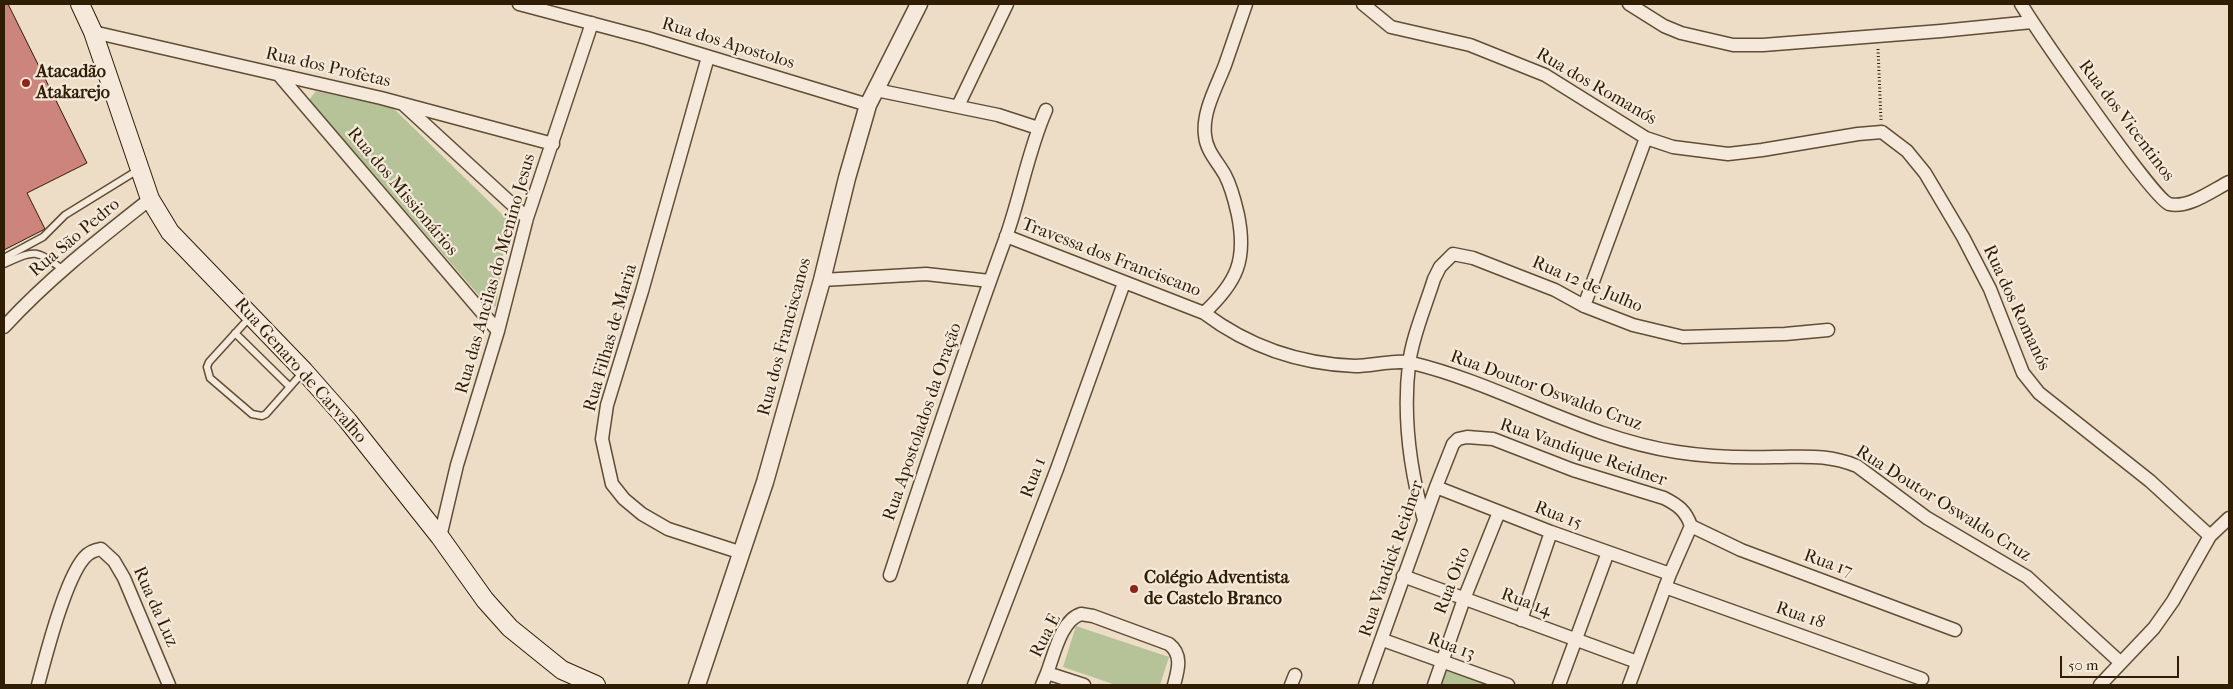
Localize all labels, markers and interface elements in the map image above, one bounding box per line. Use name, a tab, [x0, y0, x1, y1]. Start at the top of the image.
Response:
street label: Rua dos Apostolos	[659, 14, 797, 74]
street label: Rua dos Profetas	[263, 43, 393, 93]
street label: Rua dos Romanós	[1532, 44, 1660, 130]
street label: Rua dos Vicentinos	[2073, 56, 2179, 186]
place label: Atacadão Atakarejo	[36, 62, 110, 104]
marker: Atacadão Atakarejo	[20, 77, 32, 89]
street label: Rua dos Missionários	[342, 123, 462, 261]
street label: Rua das Ancilas do Menino Jesus	[451, 151, 541, 397]
street label: Rua São Pedro	[25, 194, 125, 282]
street label: Travessa dos Franciscano	[1018, 214, 1204, 302]
street label: Rua dos Romanós	[1978, 242, 2054, 374]
street label: Rua 12 de Julho	[1528, 252, 1646, 318]
street label: Rua dos Franciscanos	[753, 256, 817, 418]
street label: Rua Filhas de Maria	[580, 262, 642, 414]
street label: Rua Genaro de Carvalho	[229, 294, 371, 448]
street label: Rua Apostolados da Oração	[879, 320, 967, 524]
street label: Rua Doutor Oswaldo Cruz	[1447, 346, 1645, 436]
street label: Rua Vandique Reidner	[1497, 414, 1669, 492]
street label: Rua Doutor Oswaldo Cruz	[1851, 441, 2035, 567]
street label: Rua 1	[1016, 455, 1052, 501]
street label: Rua Vandick Reidner	[1355, 478, 1429, 640]
street label: Rua 15	[1531, 497, 1585, 535]
street label: Rua Oito	[1430, 544, 1476, 618]
street label: Rua 17	[1801, 545, 1855, 583]
street label: Rua da Luz	[128, 563, 182, 651]
place label: Colégio Adventista de Castelo Branco	[1144, 568, 1289, 610]
marker: Colégio Adventista de Castelo Branco	[1128, 583, 1140, 595]
street label: Rua 14	[1498, 584, 1554, 622]
street label: Rua 18	[1773, 598, 1827, 634]
street label: Rua E	[1026, 611, 1066, 661]
street label: Rua 13	[1424, 628, 1478, 666]
scale bar	[2063, 646, 2182, 678]
text: 50 m	[2068, 656, 2098, 674]

